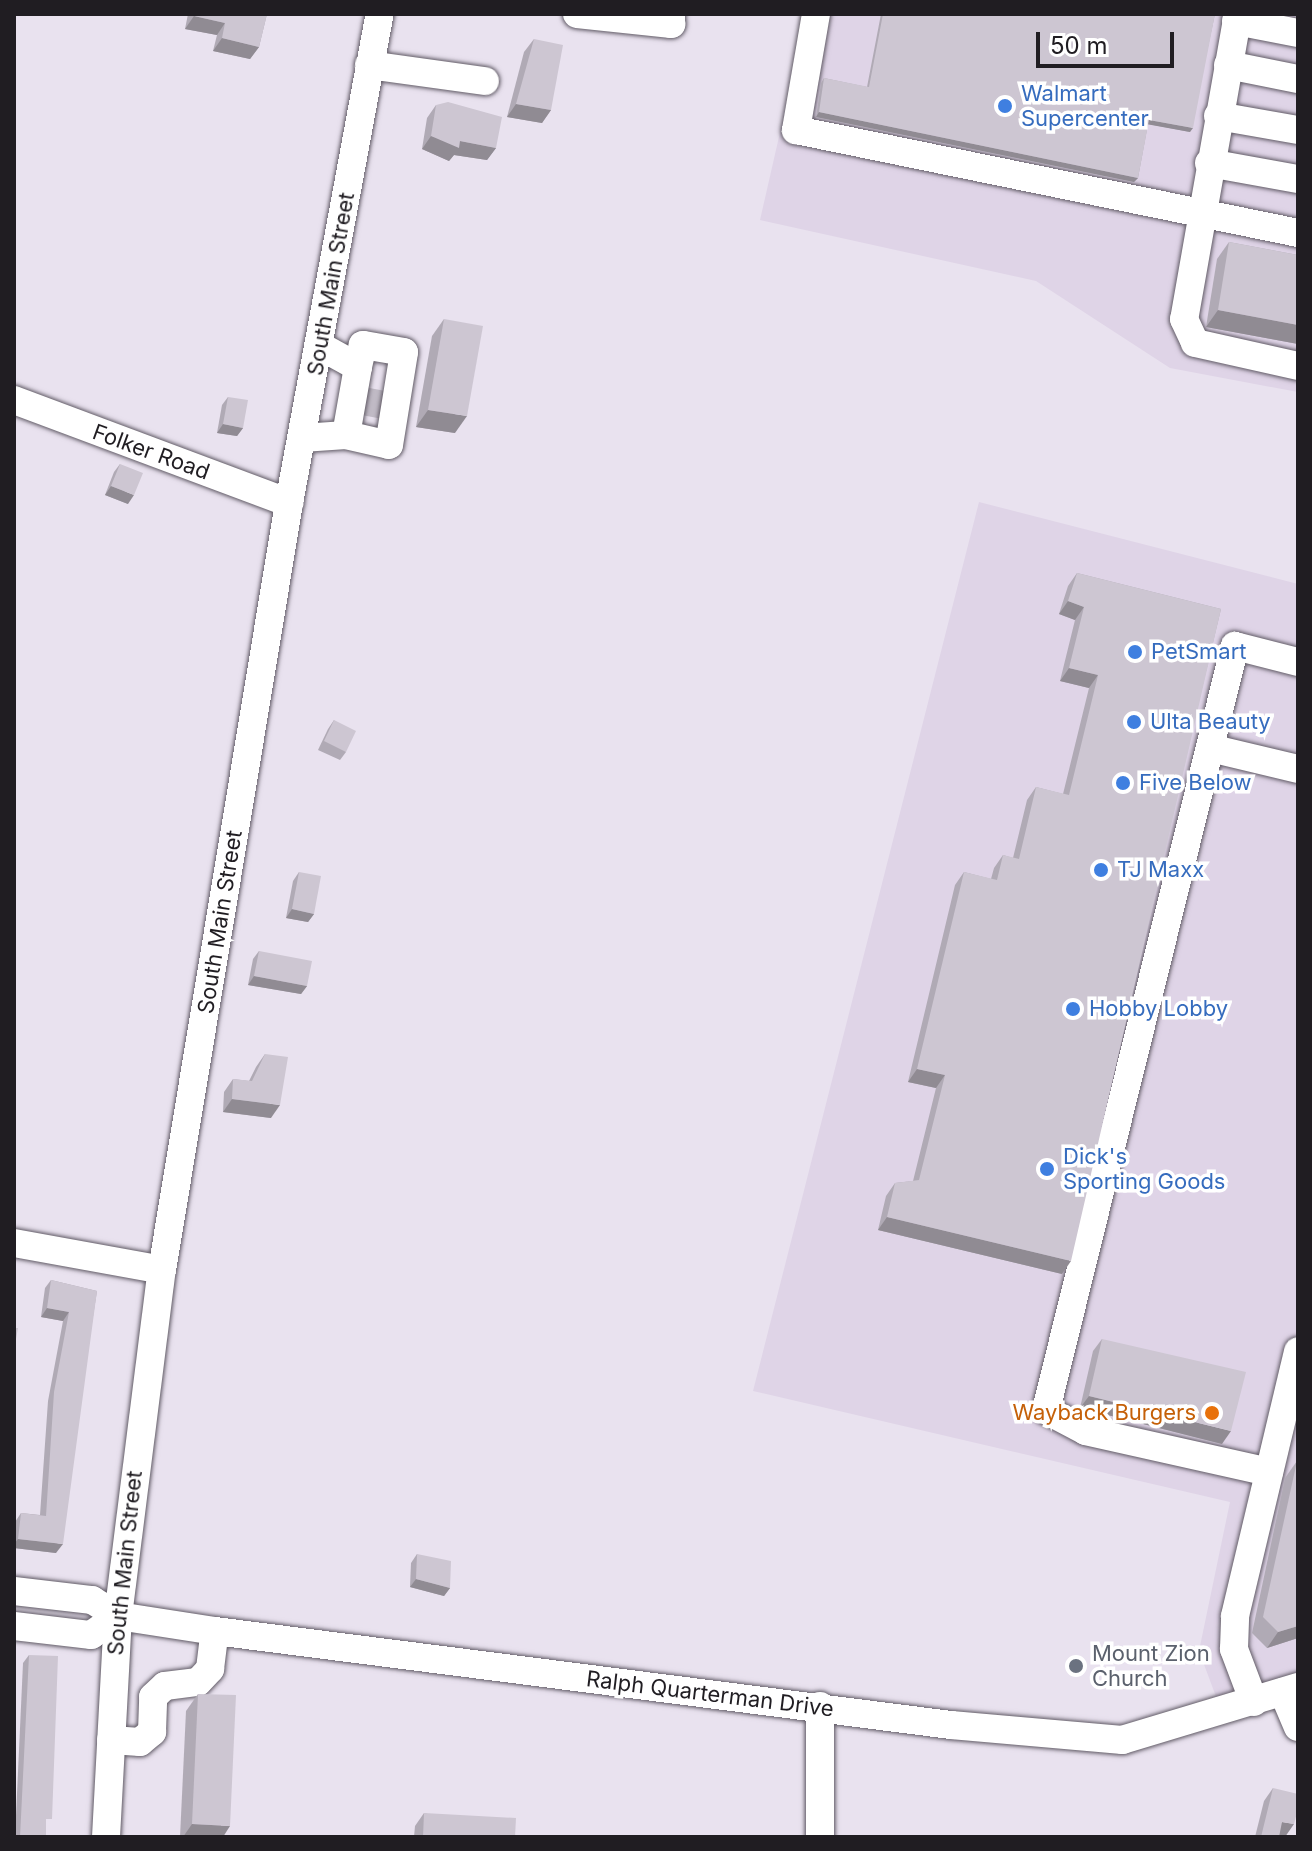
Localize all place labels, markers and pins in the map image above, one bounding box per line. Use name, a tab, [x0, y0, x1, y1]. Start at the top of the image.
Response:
place label: Walmart Supercenter	[1021, 80, 1149, 132]
marker: Walmart Supercenter	[996, 97, 1014, 115]
place label: PetSmart	[1151, 639, 1247, 665]
marker: PetSmart	[1126, 643, 1144, 661]
place label: Ulta Beauty	[1150, 709, 1271, 735]
marker: Ulta Beauty	[1125, 713, 1143, 731]
place label: Five Below	[1139, 770, 1252, 796]
marker: Five Below	[1114, 774, 1132, 792]
place label: TJ Maxx	[1117, 857, 1204, 883]
marker: TJ Maxx	[1092, 861, 1110, 879]
place label: Hobby Lobby	[1089, 996, 1228, 1022]
marker: Hobby Lobby	[1064, 1000, 1082, 1018]
place label: Dick's Sporting Goods	[1063, 1143, 1225, 1194]
marker: Dick's Sporting Goods	[1038, 1160, 1056, 1178]
place label: Wayback Burgers	[1013, 1400, 1196, 1426]
marker: Wayback Burgers	[1203, 1404, 1221, 1422]
place label: Mount Zion Church	[1092, 1640, 1210, 1692]
marker: Mount Zion Church	[1067, 1657, 1085, 1675]

